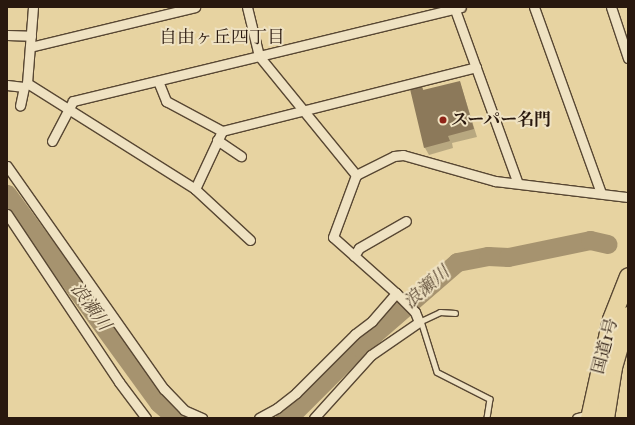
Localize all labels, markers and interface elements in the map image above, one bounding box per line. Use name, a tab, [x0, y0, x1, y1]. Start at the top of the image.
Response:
district label: 自由ヶ丘四丁目	[159, 27, 285, 49]
place label: スーパー名門	[451, 110, 552, 130]
marker: スーパー名門	[438, 115, 448, 125]
water label: 浪瀬川	[400, 262, 454, 314]
water label: 浪瀬川	[65, 279, 115, 335]
street label: 国道1号	[588, 316, 622, 376]

